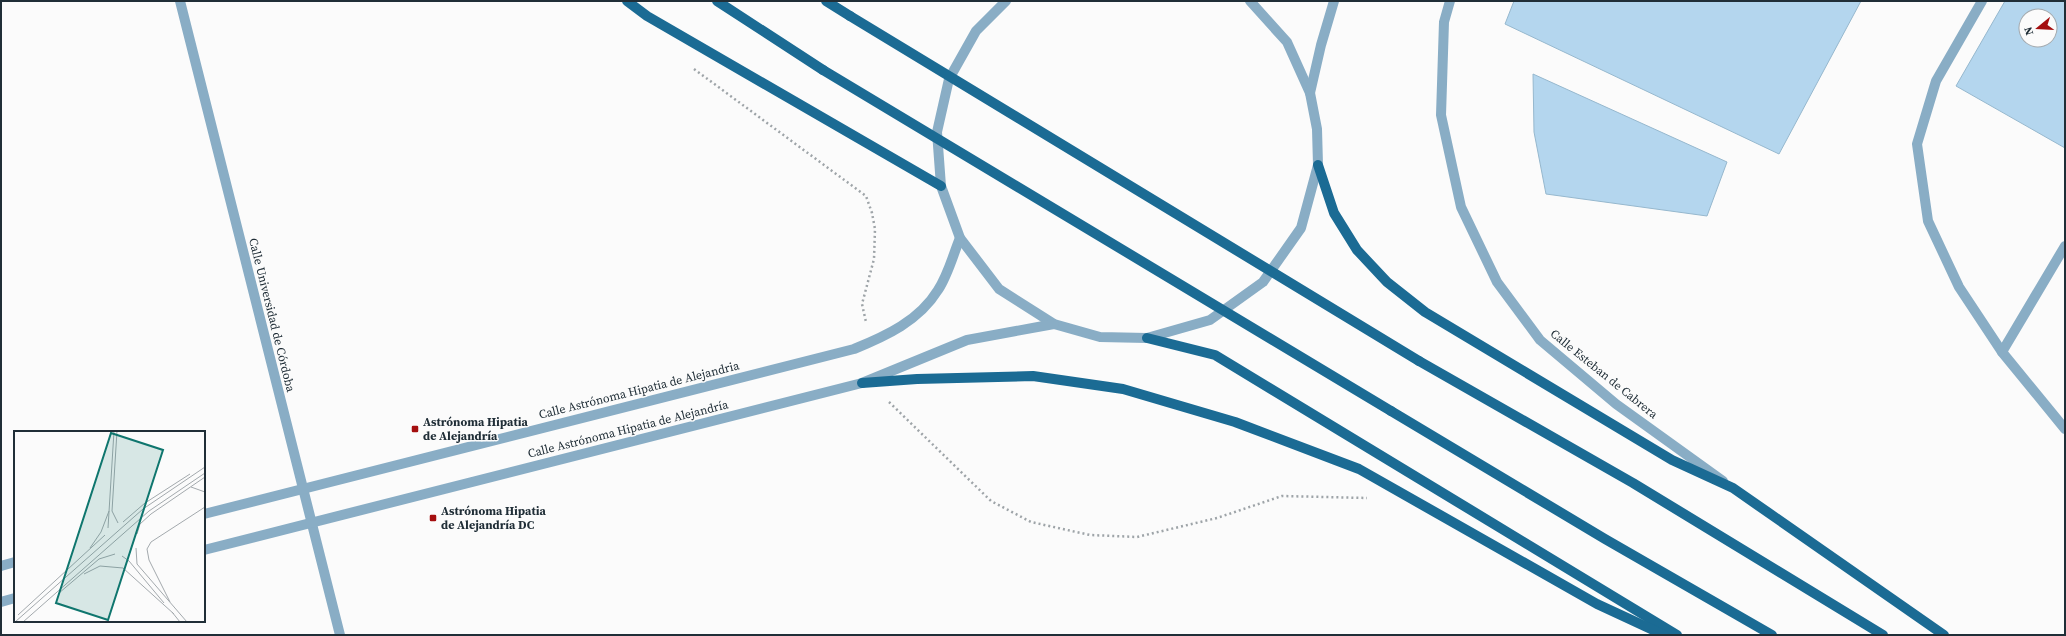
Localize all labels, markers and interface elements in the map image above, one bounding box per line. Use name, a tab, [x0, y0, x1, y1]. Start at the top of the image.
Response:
north arrow	[2018, 8, 2058, 48]
text: N	[2021, 25, 2037, 37]
street label: Calle Universidad de Córdoba	[245, 236, 299, 394]
street label: Calle Esteban de Cabrera	[1547, 326, 1662, 423]
street label: Calle Astrónoma Hipatia de Alejandria	[537, 357, 742, 423]
street label: Calle Astrónoma Hipatia de Alejandría	[526, 396, 731, 462]
place label: Astrónoma Hipatia de Alejandría	[423, 414, 529, 444]
marker: Astrónoma Hipatia de Alejandría	[410, 424, 420, 434]
inset map	[14, 431, 205, 622]
place label: Astrónoma Hipatia de Alejandría DC	[441, 503, 547, 533]
marker: Astrónoma Hipatia de Alejandría DC	[428, 513, 438, 523]

